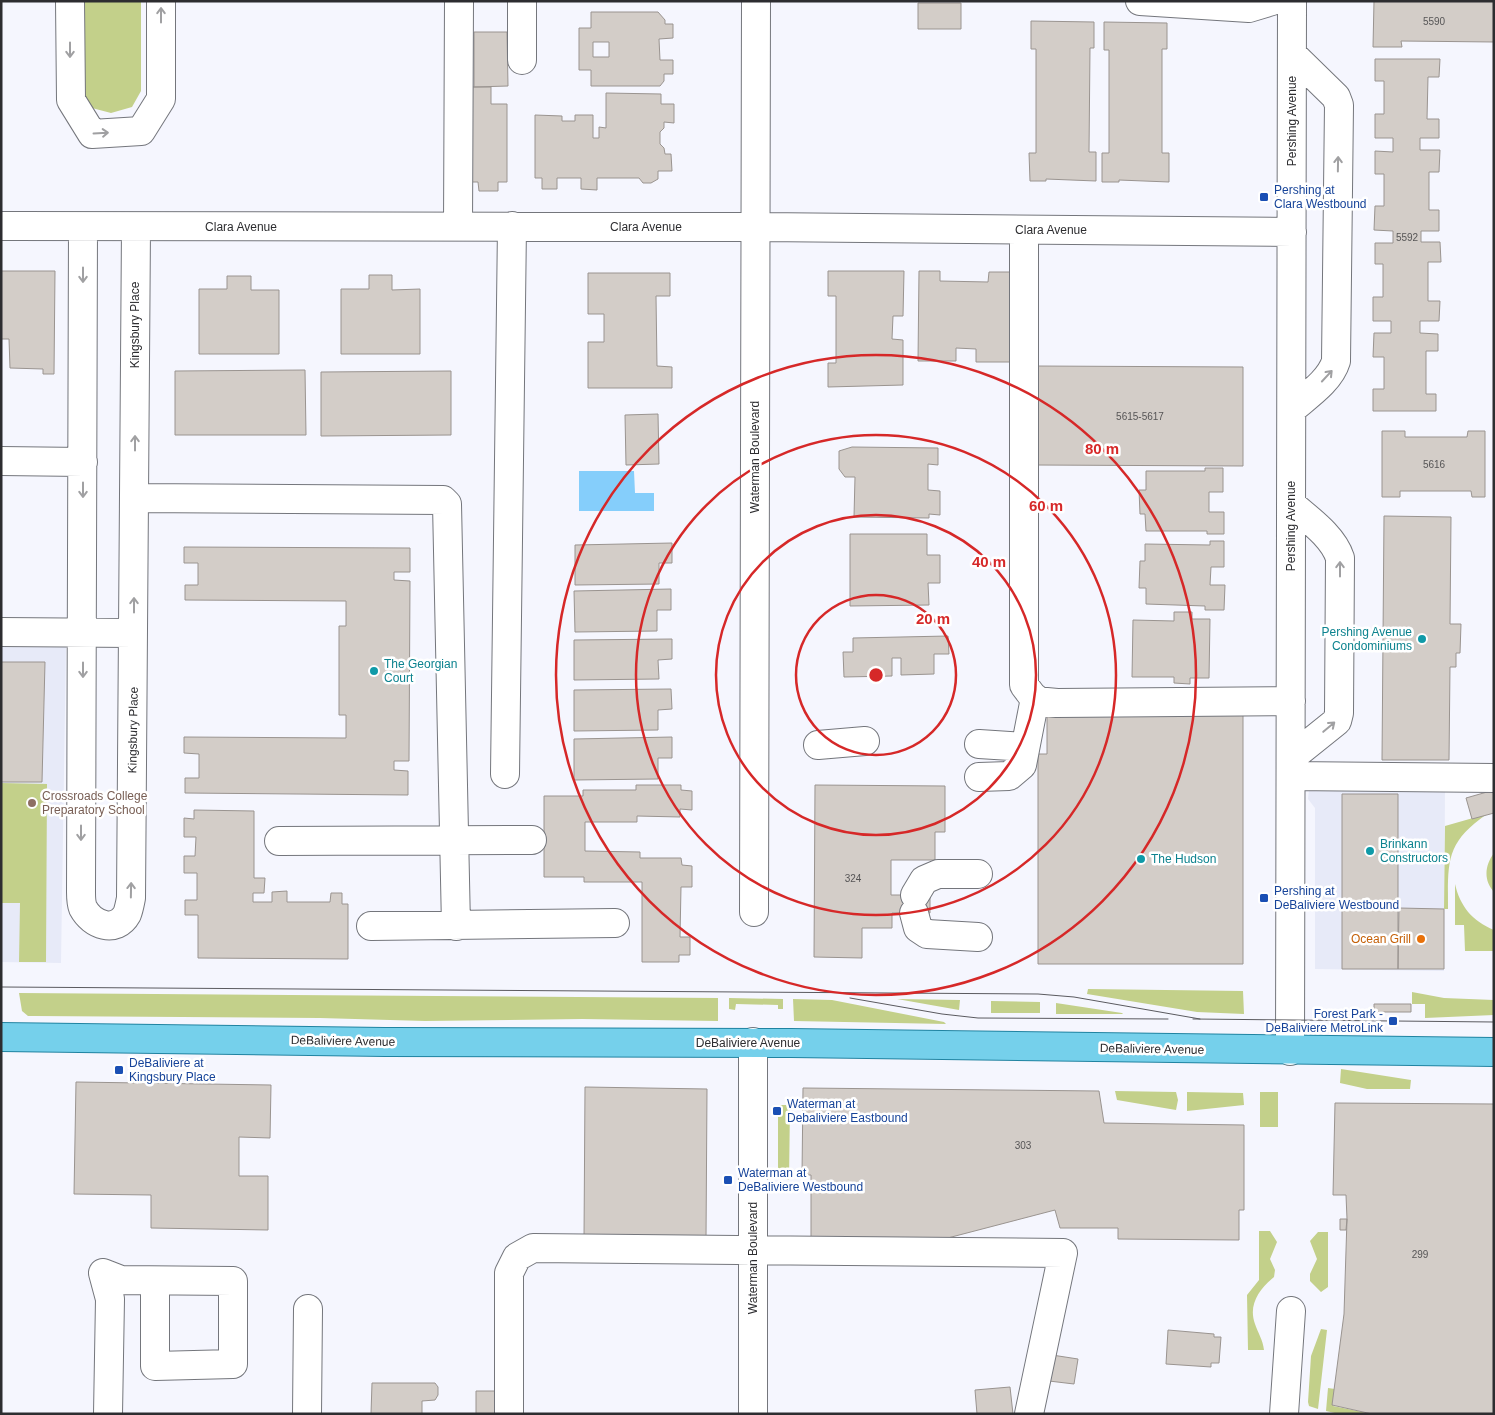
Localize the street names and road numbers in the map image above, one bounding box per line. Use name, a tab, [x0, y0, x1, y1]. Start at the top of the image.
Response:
street label: Pershing Avenue	[1285, 75, 1299, 166]
street label: Clara Avenue	[205, 220, 277, 234]
street label: Clara Avenue	[610, 220, 682, 234]
street label: Clara Avenue	[1015, 223, 1087, 237]
street label: Kingsbury Place	[128, 281, 142, 368]
street label: Waterman Boulevard	[748, 401, 762, 513]
street label: Pershing Avenue	[1284, 480, 1298, 571]
street label: Kingsbury Place	[125, 686, 141, 773]
street label: DeBaliviere Avenue	[291, 1033, 396, 1049]
street label: DeBaliviere Avenue	[696, 1036, 801, 1050]
street label: DeBaliviere Avenue	[1100, 1041, 1205, 1057]
street label: Waterman Boulevard	[746, 1202, 760, 1314]

